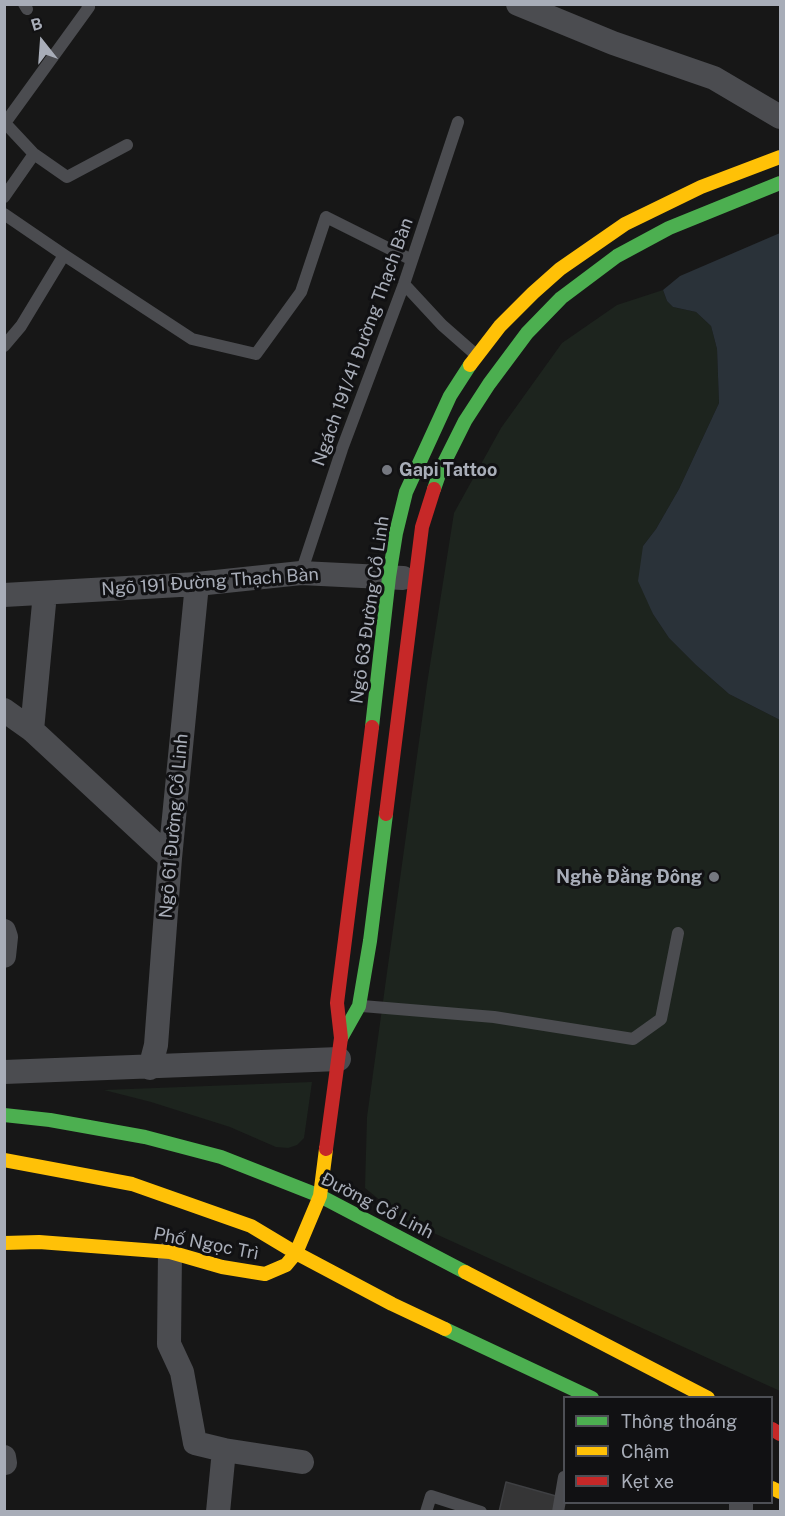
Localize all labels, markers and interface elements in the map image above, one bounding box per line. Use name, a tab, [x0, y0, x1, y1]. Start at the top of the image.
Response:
north arrow	[12, 12, 72, 72]
text: B	[29, 14, 45, 35]
street label: Ngách 191/41 Đường Thạch Bàn	[308, 215, 418, 469]
place label: Gapi Tattoo	[399, 459, 497, 481]
marker: Gapi Tattoo	[380, 463, 394, 477]
street label: Ngõ 63 Đường Cổ Linh	[346, 515, 394, 705]
street label: Ngõ 191 Đường Thạch Bàn	[101, 564, 319, 600]
street label: Ngõ 61 Đường Cổ Linh	[155, 733, 193, 919]
place label: Nghè Đằng Đông	[556, 866, 702, 888]
marker: Nghè Đằng Đông	[707, 870, 721, 884]
street label: Đường Cổ Linh	[317, 1168, 437, 1244]
street label: Phố Ngọc Trì	[152, 1223, 260, 1265]
legend	[563, 1396, 773, 1504]
text: Thông thoáng	[621, 1411, 737, 1432]
text: Chậm	[621, 1441, 669, 1462]
text: Kẹt xe	[621, 1471, 674, 1492]

